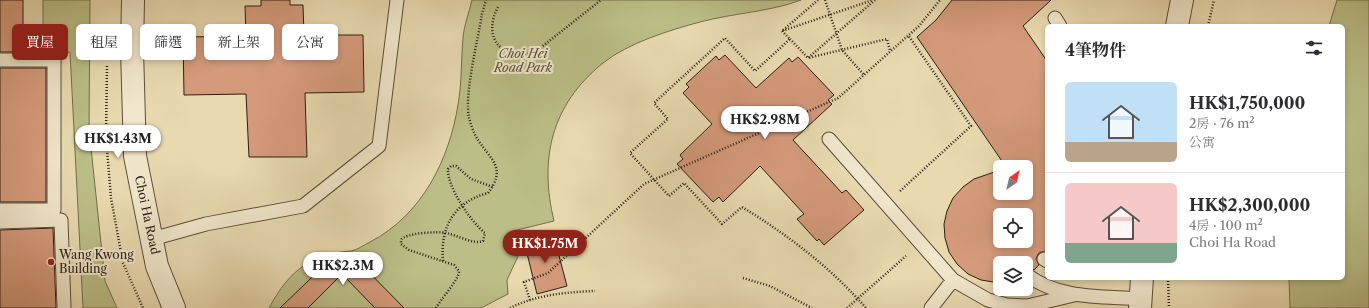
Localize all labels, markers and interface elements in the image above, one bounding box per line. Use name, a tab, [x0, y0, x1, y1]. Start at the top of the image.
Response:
chip: 買屋	[12, 24, 68, 60]
chip: 租屋	[76, 24, 132, 60]
chip: 篩選	[140, 24, 196, 60]
chip: 新上架	[204, 24, 274, 60]
chip: 公寓	[282, 24, 338, 60]
icon: filters	[1303, 37, 1325, 59]
text: 4筆物件	[1065, 40, 1126, 60]
park label: Choi Hei Road Park	[493, 46, 553, 75]
text: HK$1,750,000	[1189, 93, 1305, 113]
icon: home	[1097, 98, 1145, 146]
pin: HK$2.98M	[724, 106, 806, 140]
text: HK$2.98M	[730, 111, 800, 127]
text: 2房 · 76 m²	[1189, 115, 1255, 131]
pin: HK$1.43M	[77, 125, 159, 159]
text: HK$1.43M	[84, 130, 152, 146]
text: 公寓	[1189, 134, 1215, 150]
north arrow	[993, 160, 1033, 200]
map controls	[993, 160, 1033, 296]
street label: Choi Ha Road	[132, 174, 163, 256]
text: HK$2,300,000	[1189, 195, 1310, 215]
icon: home	[1097, 199, 1145, 247]
button: locate	[993, 208, 1033, 248]
text: 4房 · 100 m²	[1189, 217, 1263, 233]
pin: HK$1.75M	[504, 230, 586, 264]
text: Choi Ha Road	[1189, 234, 1276, 250]
text: HK$1.75M	[512, 235, 578, 251]
place label: Wang Kwong Building	[58, 247, 134, 276]
pin: HK$2.3M	[306, 252, 380, 286]
button: layers	[993, 256, 1033, 296]
marker: Wang Kwong Building	[46, 257, 56, 267]
text: HK$2.3M	[312, 257, 374, 273]

